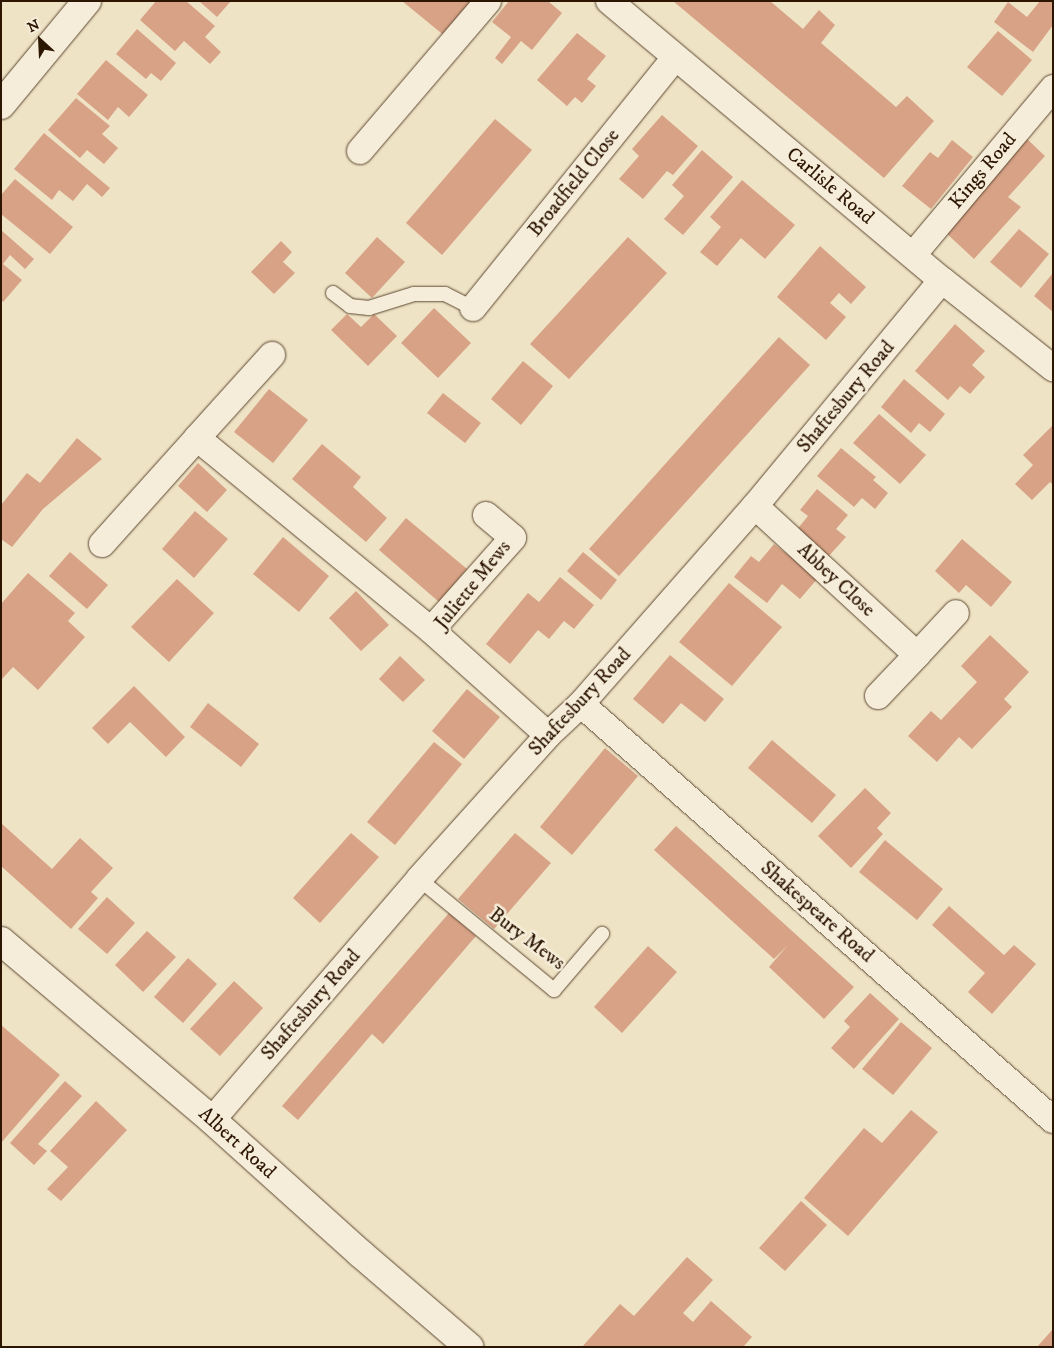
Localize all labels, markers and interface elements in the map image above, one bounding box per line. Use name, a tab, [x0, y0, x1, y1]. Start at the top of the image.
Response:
north arrow	[15, 15, 65, 65]
text: N	[25, 16, 43, 37]
street label: Broadfield Close	[523, 124, 625, 242]
street label: Kings Road	[944, 128, 1022, 214]
street label: Carlisle Road	[781, 142, 879, 230]
street label: Shaftesbury Road	[792, 336, 900, 458]
street label: Juliette Mews	[430, 536, 516, 634]
street label: Abbey Close	[792, 538, 880, 622]
street label: Shaftesbury Road	[524, 643, 636, 761]
street label: Shakespeare Road	[755, 856, 879, 968]
street label: Bury Mews	[484, 903, 570, 975]
street label: Shaftesbury Road	[256, 945, 366, 1065]
street label: Albert Road	[193, 1102, 281, 1184]

